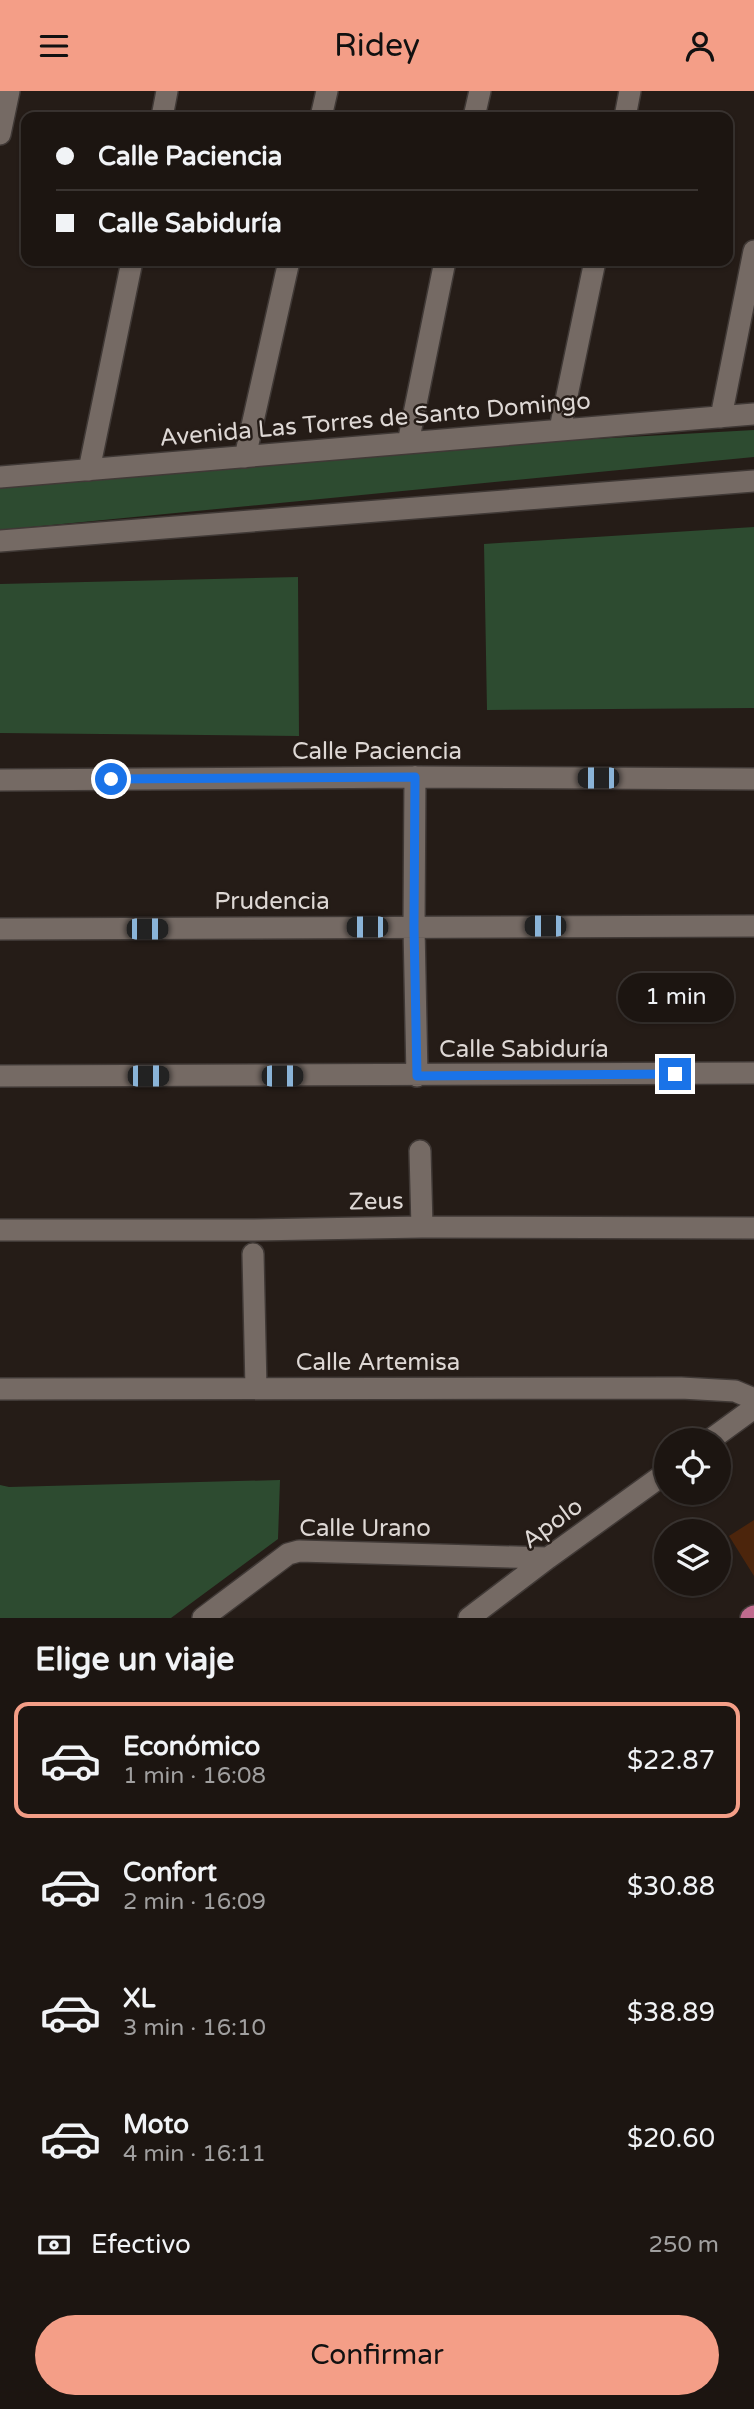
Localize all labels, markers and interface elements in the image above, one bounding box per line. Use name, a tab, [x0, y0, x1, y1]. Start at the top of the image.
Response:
icon: menu	[35, 27, 73, 65]
text: Ridey	[334, 27, 420, 65]
icon: person	[681, 27, 719, 65]
text: Calle Paciencia	[98, 141, 282, 172]
text: Calle Sabiduría	[98, 208, 282, 239]
street label: Avenida Las Torres de Santo Domingo	[158, 386, 592, 453]
street label: Calle Paciencia	[292, 737, 462, 766]
route start	[95, 763, 127, 795]
car	[578, 768, 620, 789]
street label: Prudencia	[214, 887, 330, 916]
car	[525, 916, 567, 937]
car	[347, 917, 389, 938]
car	[127, 919, 169, 940]
callout: 1 min	[617, 972, 733, 1021]
text: 1 min	[645, 983, 707, 1011]
street label: Calle Sabiduría	[439, 1035, 609, 1064]
route end	[659, 1058, 691, 1090]
car	[128, 1066, 170, 1087]
car	[262, 1066, 304, 1087]
street label: Zeus	[348, 1187, 404, 1216]
street label: Calle Artemisa	[296, 1348, 460, 1377]
map controls	[654, 1428, 731, 1596]
button: locate	[654, 1428, 731, 1505]
street label: Apolo	[516, 1492, 588, 1555]
street label: Calle Urano	[299, 1514, 431, 1543]
button: layers	[654, 1519, 731, 1596]
text: Elige un viaje	[35, 1641, 234, 1679]
icon: car	[39, 1729, 102, 1792]
text: Económico	[123, 1731, 260, 1762]
text: $22.87	[627, 1745, 715, 1776]
text: 1 min · 16:08	[123, 1762, 266, 1790]
icon: car	[39, 1855, 102, 1918]
text: Confort	[123, 1857, 217, 1888]
text: $30.88	[627, 1871, 715, 1902]
text: 2 min · 16:09	[123, 1888, 266, 1916]
icon: car	[39, 1981, 102, 2044]
text: XL	[123, 1983, 155, 2014]
text: $38.89	[627, 1997, 715, 2028]
text: 3 min · 16:10	[123, 2014, 266, 2042]
icon: car	[39, 2107, 102, 2170]
text: Moto	[123, 2109, 189, 2140]
text: $20.60	[627, 2123, 715, 2154]
text: 4 min · 16:11	[123, 2140, 266, 2168]
icon: cash	[35, 2226, 73, 2264]
text: Efectivo	[91, 2229, 191, 2260]
text: 250 m	[649, 2231, 719, 2259]
button: Confirmar	[35, 2315, 719, 2395]

